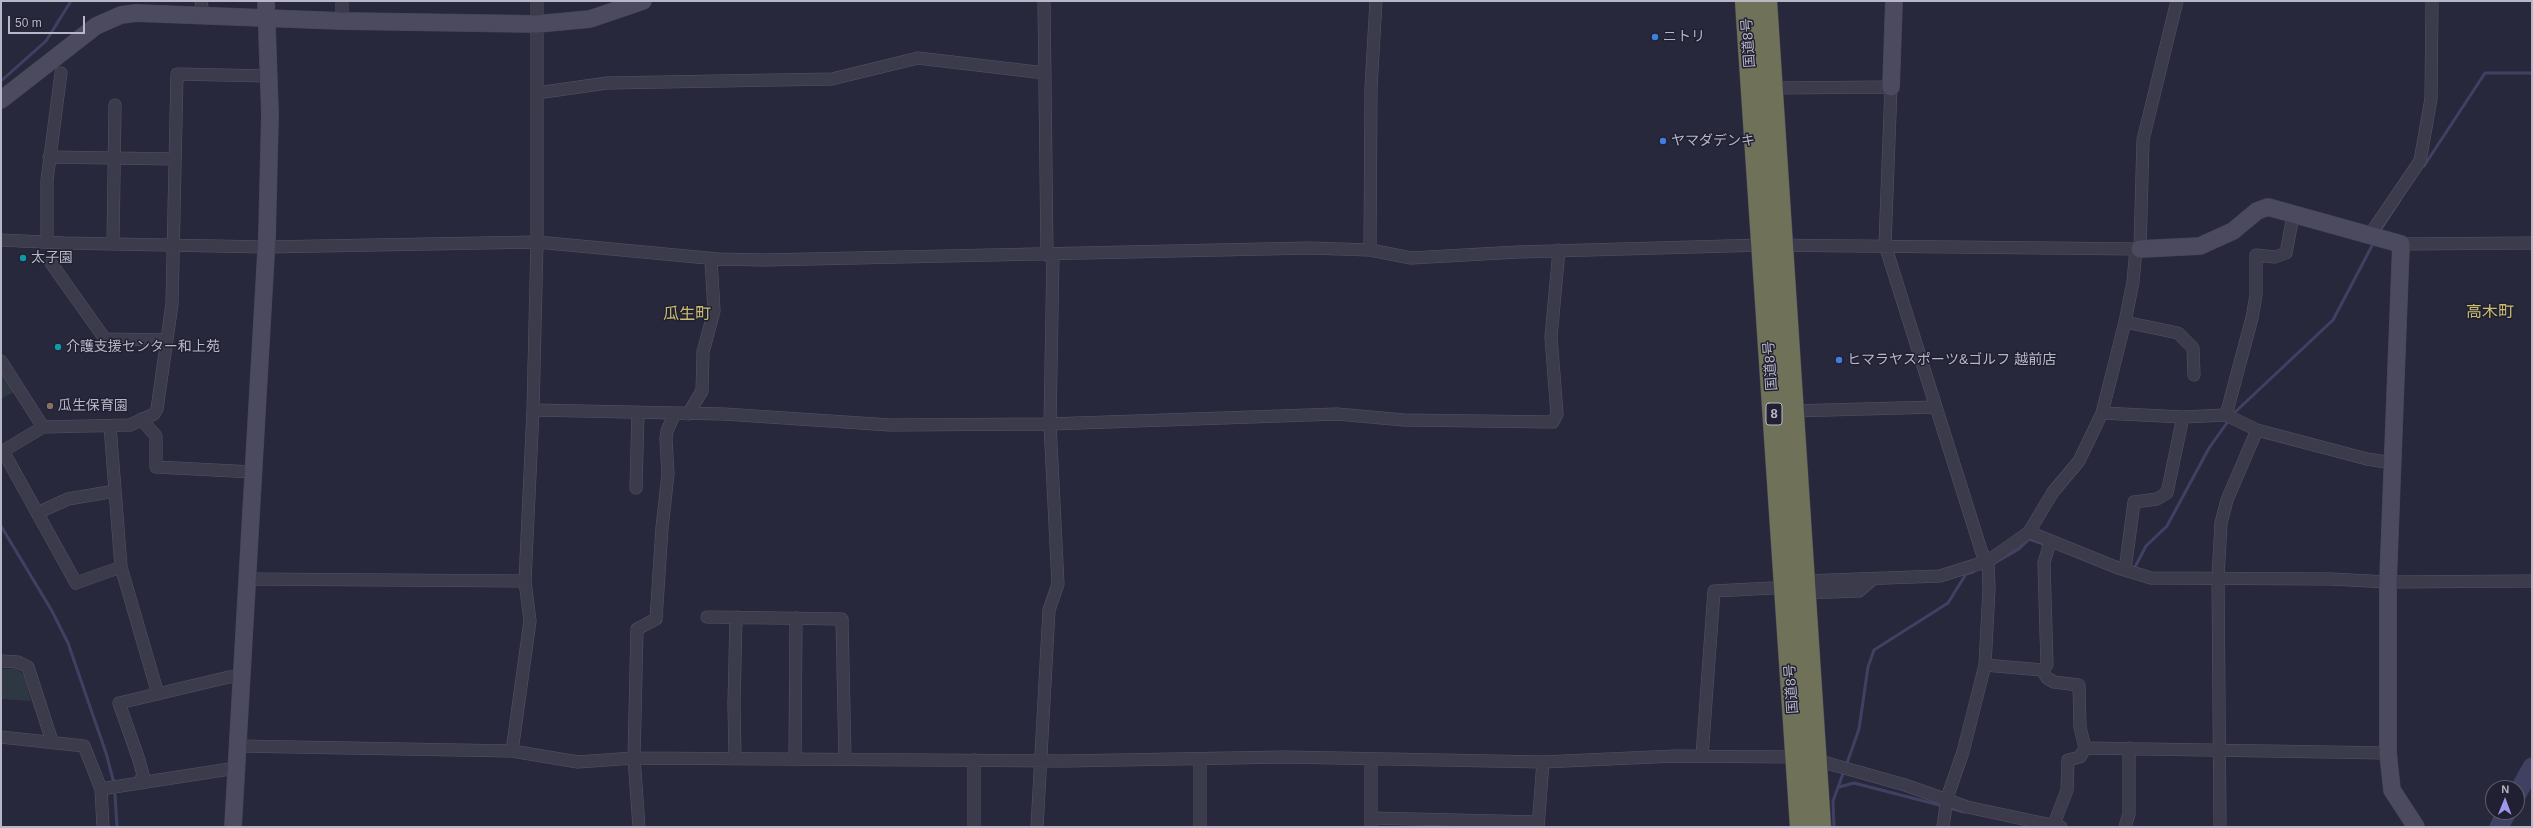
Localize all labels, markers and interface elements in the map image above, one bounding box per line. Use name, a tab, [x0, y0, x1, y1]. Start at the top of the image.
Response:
scale bar	[10, 8, 87, 34]
text: 50 m	[15, 16, 42, 30]
street label: 国道8号	[1739, 18, 1759, 68]
place label: ニトリ	[1663, 29, 1705, 45]
marker: ニトリ	[1650, 32, 1660, 42]
place label: ヤマダデンキ	[1671, 133, 1755, 149]
marker: ヤマダデンキ	[1658, 136, 1668, 146]
place label: 太子園	[31, 250, 73, 266]
marker: 太子園	[18, 253, 28, 263]
district label: 高木町	[2466, 303, 2514, 323]
district label: 瓜生町	[663, 305, 711, 325]
place label: 介護支援センター和上苑	[66, 339, 220, 355]
street label: 国道8号	[1761, 341, 1781, 391]
marker: 介護支援センター和上苑	[53, 342, 63, 352]
place label: ヒマラヤスポーツ&ゴルフ 越前店	[1847, 352, 2056, 368]
marker: ヒマラヤスポーツ&ゴルフ 越前店	[1834, 355, 1844, 365]
place label: 瓜生保育園	[58, 398, 128, 414]
marker: 瓜生保育園	[45, 401, 55, 411]
road number: 8	[1766, 403, 1782, 425]
street label: 国道8号	[1782, 664, 1802, 714]
north arrow	[2485, 780, 2525, 820]
text: N	[2501, 783, 2509, 795]

